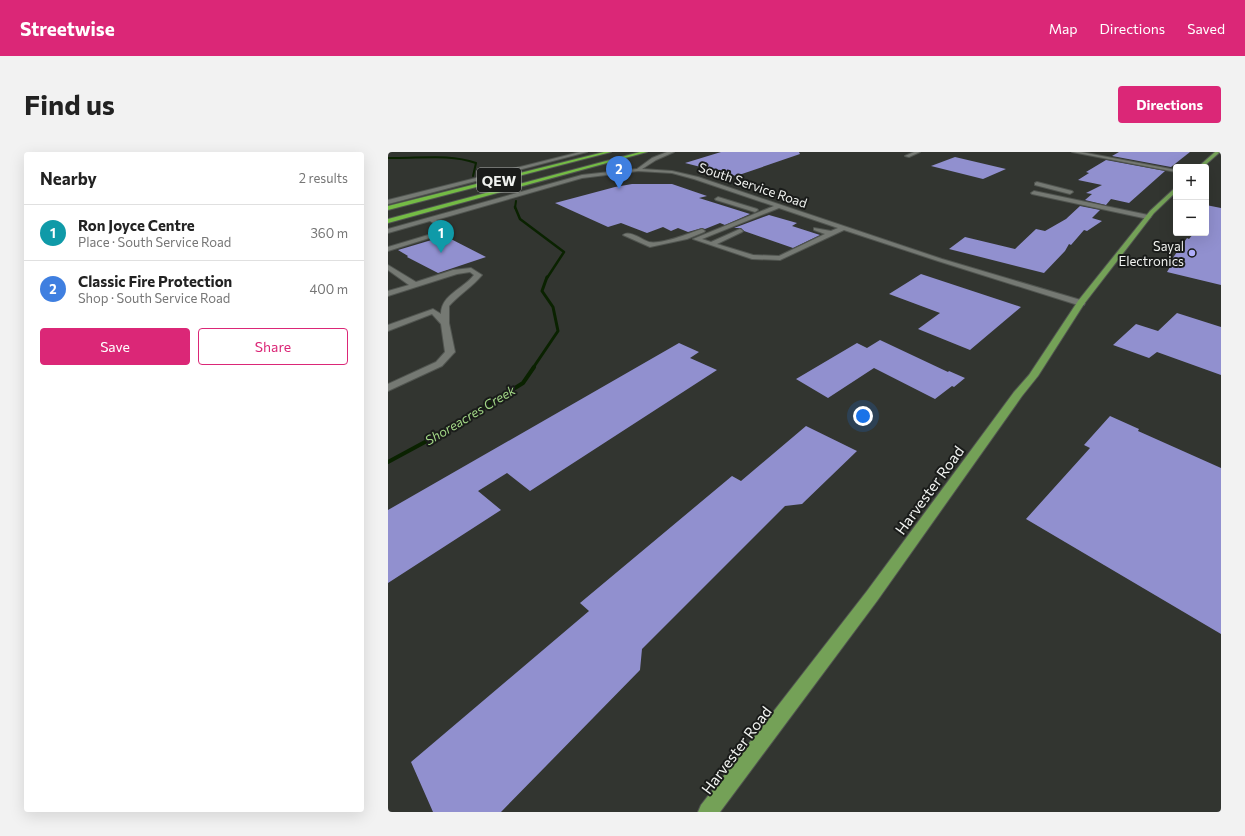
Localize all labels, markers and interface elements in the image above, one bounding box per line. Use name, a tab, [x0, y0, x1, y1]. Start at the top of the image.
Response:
text: Streetwise	[20, 17, 115, 40]
text: Map	[1049, 20, 1078, 37]
text: Directions	[1100, 20, 1165, 37]
text: Saved	[1187, 20, 1225, 37]
button: Directions	[1118, 86, 1221, 123]
text: Find us	[24, 87, 115, 121]
pin: 2	[606, 156, 632, 189]
street label: South Service Road	[697, 159, 809, 211]
map controls	[1173, 164, 1209, 236]
button: +	[1173, 164, 1209, 200]
text: Nearby	[40, 168, 97, 189]
road number: QEW	[477, 168, 521, 192]
text: 2 results	[299, 170, 348, 186]
button: −	[1173, 200, 1209, 236]
text: Ron Joyce Centre	[78, 216, 195, 234]
pin: 1	[428, 220, 454, 253]
text: 1	[50, 225, 56, 241]
text: 360 m	[310, 225, 348, 241]
text: Place · South Service Road	[78, 234, 231, 250]
place label: Sayal Electronics	[1118, 238, 1184, 269]
marker: Sayal Electronics	[1187, 248, 1197, 258]
text: Classic Fire Protection	[78, 272, 232, 290]
text: 2	[49, 281, 57, 297]
text: 400 m	[309, 281, 348, 297]
text: Shop · South Service Road	[78, 290, 230, 306]
button: Save	[40, 328, 190, 365]
button: Share	[198, 328, 348, 365]
water label: Shoreacres Creek	[422, 381, 519, 448]
your location	[853, 406, 873, 426]
street label: Harvester Road	[891, 442, 967, 538]
street label: Harvester Road	[697, 703, 775, 797]

